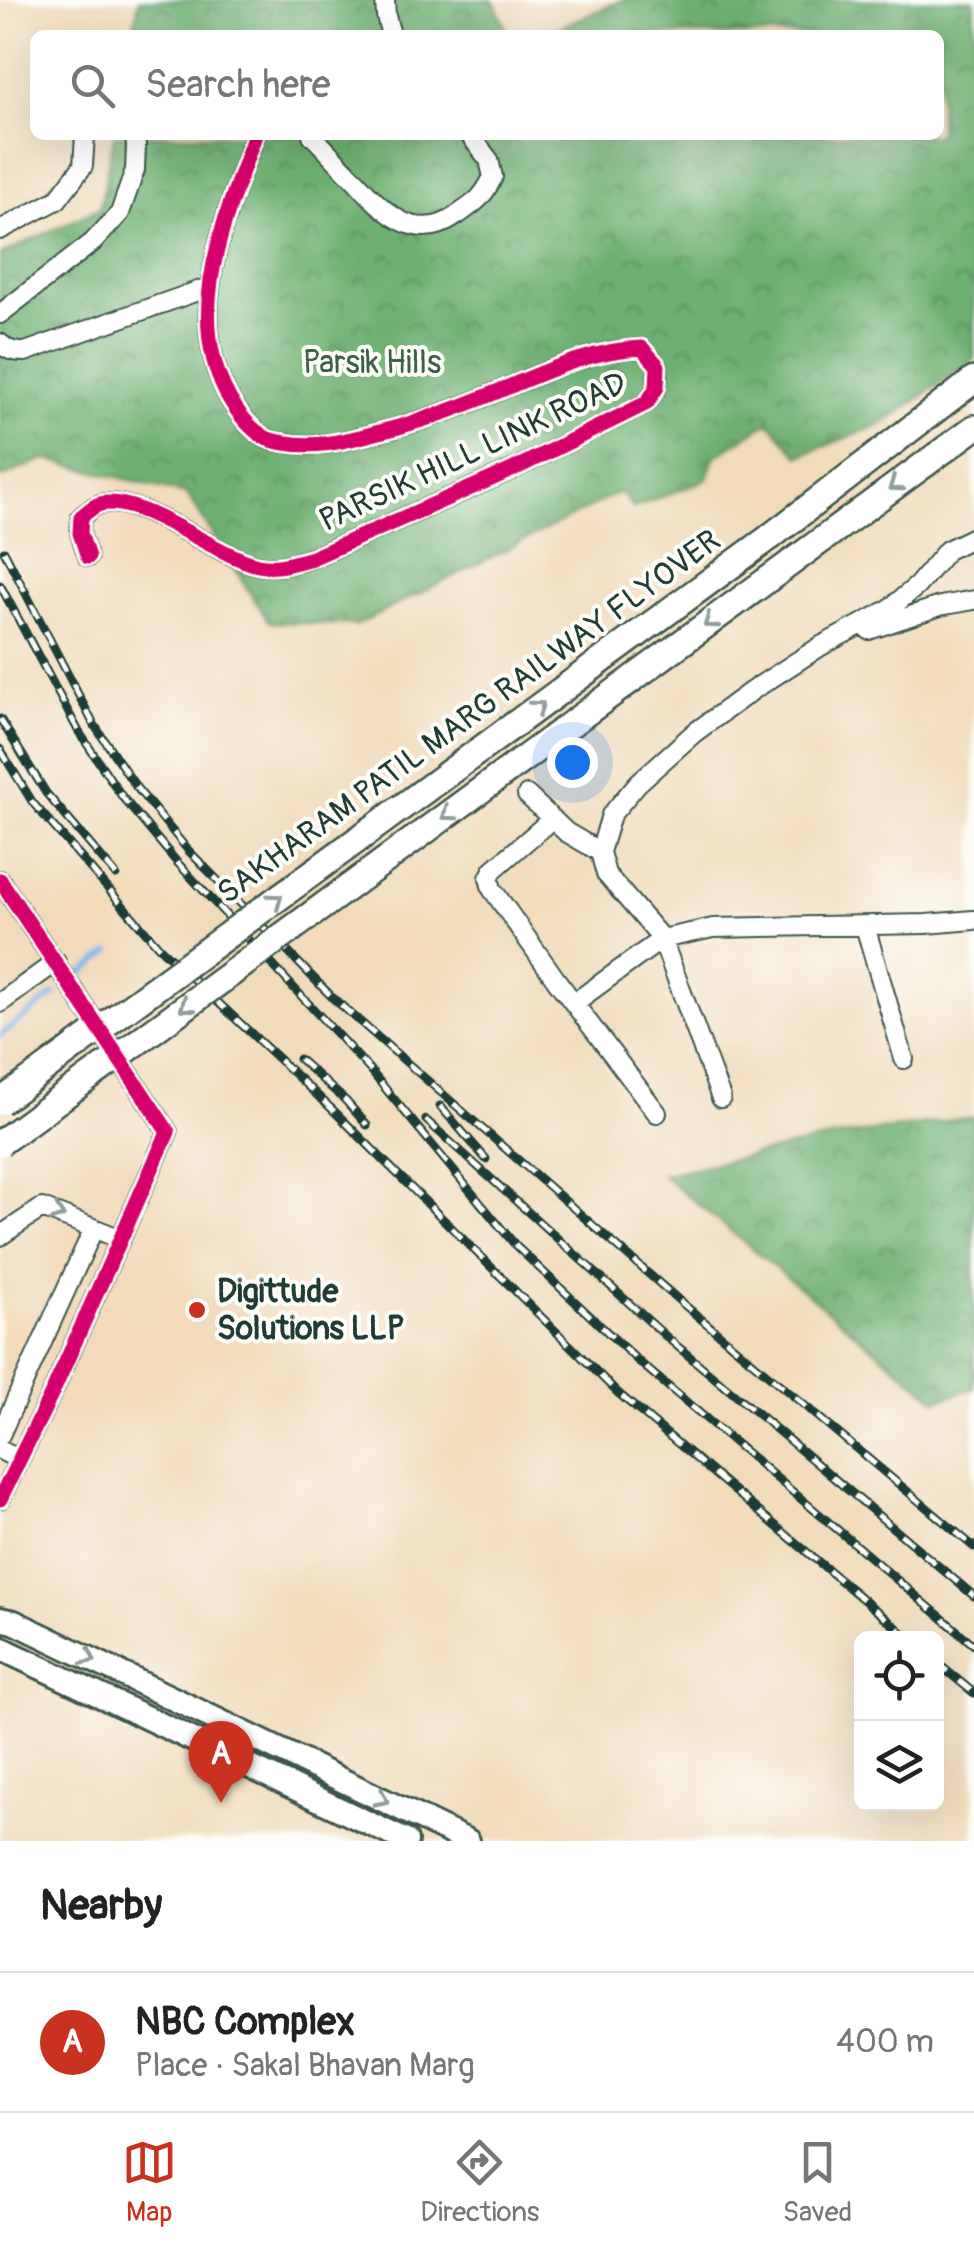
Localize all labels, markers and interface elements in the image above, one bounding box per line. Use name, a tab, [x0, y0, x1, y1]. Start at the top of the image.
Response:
search box	[30, 30, 944, 140]
icon: search	[65, 58, 120, 113]
text: Search here	[145, 61, 331, 109]
park label: Parsik Hills	[303, 343, 441, 383]
street label: PARSIK HILL LINK ROAD	[313, 363, 633, 541]
one-way arrow	[888, 474, 906, 491]
street label: SAKHARAM PATIL MARG RAILWAY FLYOVER	[210, 521, 728, 913]
one-way arrow	[703, 610, 721, 627]
one-way arrow	[527, 702, 545, 719]
your location	[547, 737, 598, 788]
one-way arrow	[441, 802, 459, 820]
one-way arrow	[265, 894, 283, 911]
one-way arrow	[179, 995, 197, 1012]
one-way arrow	[48, 1202, 65, 1223]
place label: Digittude Solutions LLP	[217, 1272, 405, 1349]
marker: Digittude Solutions LLP	[186, 1299, 208, 1321]
map controls	[854, 1631, 944, 1811]
button: locate	[854, 1631, 944, 1721]
one-way arrow	[79, 1646, 97, 1666]
pin: A	[188, 1720, 254, 1803]
button: layers	[854, 1721, 944, 1811]
one-way arrow	[371, 1787, 389, 1807]
text: Nearby	[40, 1880, 162, 1932]
text: NBC Complex	[135, 1998, 355, 2046]
text: A	[62, 2022, 83, 2062]
text: 400 m	[836, 2022, 934, 2062]
text: Place · Sakal Bhavan Marg	[135, 2046, 475, 2086]
tab: Map	[122, 2135, 177, 2230]
tab: Directions	[420, 2135, 539, 2230]
tab: Saved	[783, 2135, 852, 2230]

